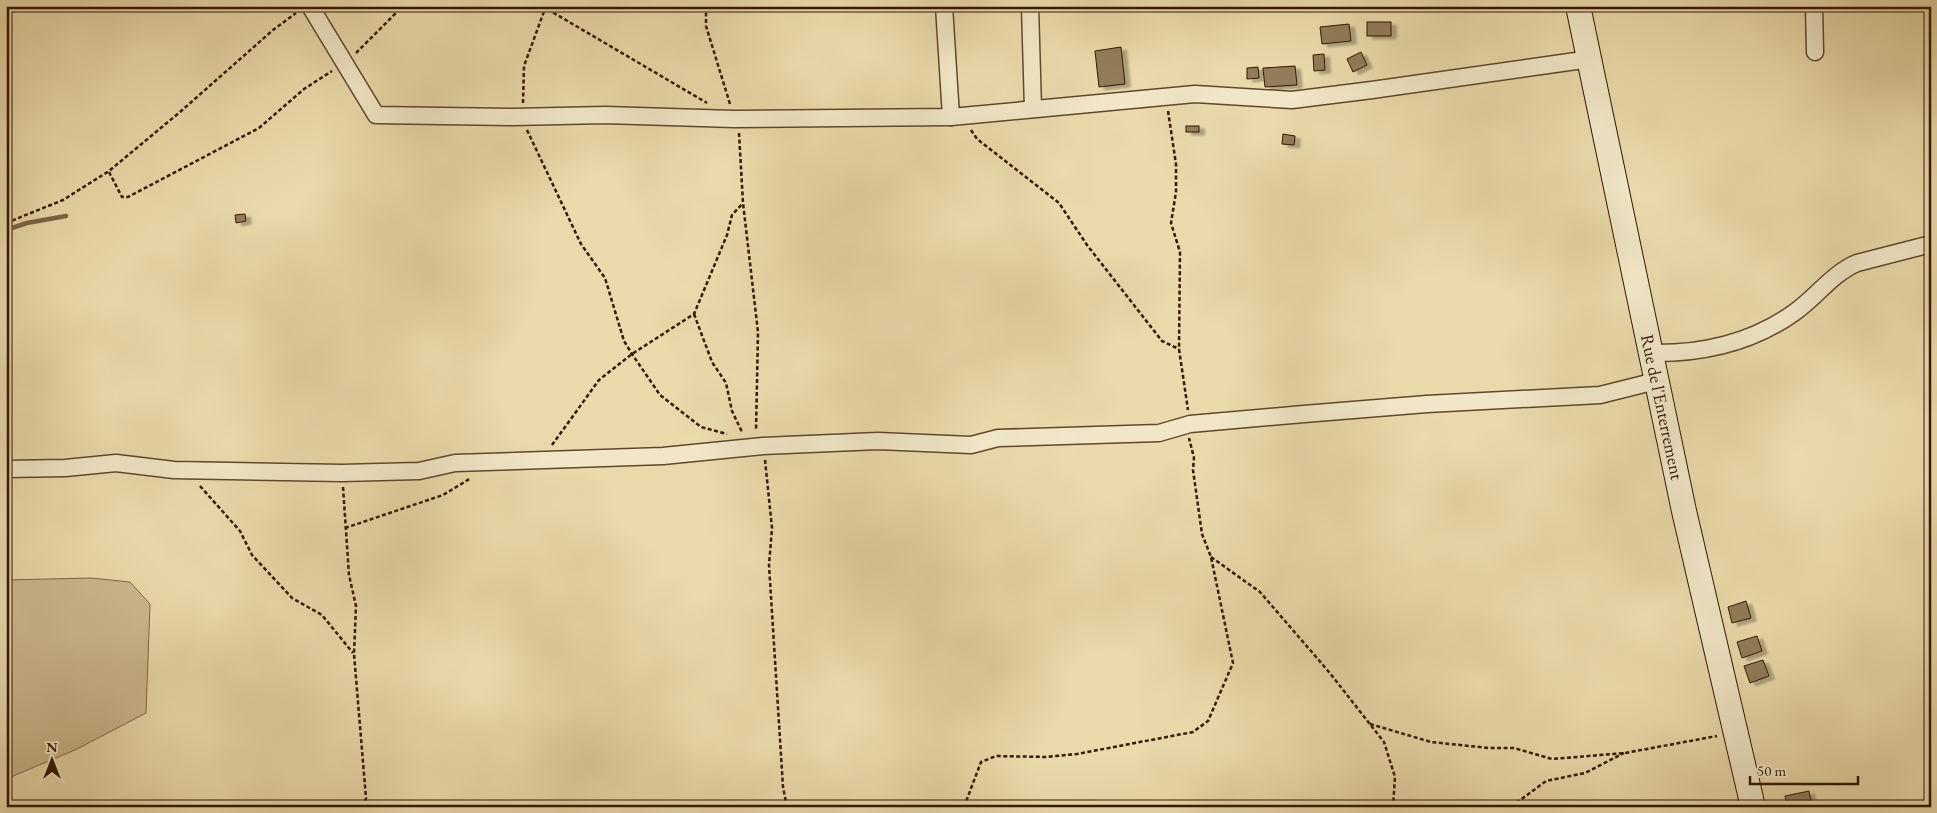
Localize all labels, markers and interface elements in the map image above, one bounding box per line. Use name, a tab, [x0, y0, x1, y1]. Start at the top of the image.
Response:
street label: Rue de l'Enterrement	[1636, 332, 1689, 482]
north arrow	[28, 736, 78, 786]
text: N	[46, 738, 58, 756]
scale bar	[1750, 753, 1857, 785]
text: 50 m	[1757, 761, 1786, 780]

